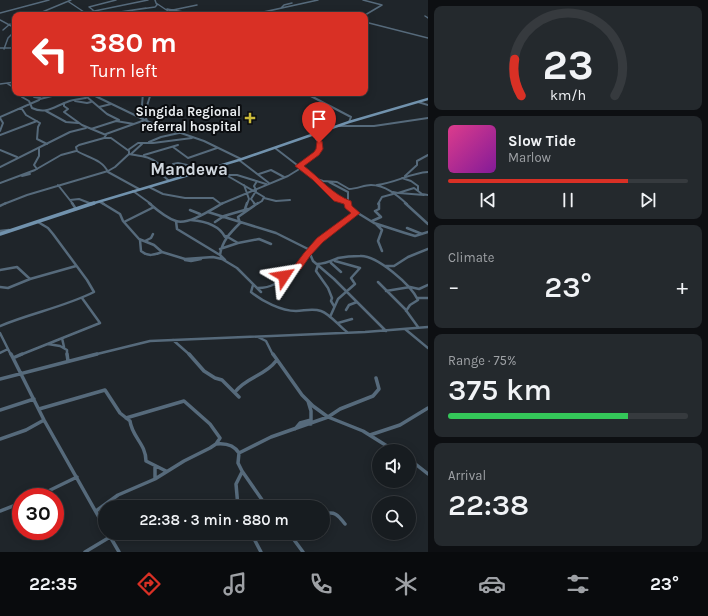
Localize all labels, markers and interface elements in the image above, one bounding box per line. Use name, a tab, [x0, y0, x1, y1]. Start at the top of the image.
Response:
text: 380 m	[90, 26, 177, 59]
icon: left	[24, 28, 76, 80]
text: 23	[542, 41, 594, 89]
text: Turn left	[90, 60, 158, 82]
text: km/h	[550, 87, 586, 104]
pin	[302, 102, 336, 143]
place label: Singida Regional referral hospital	[136, 104, 241, 134]
icon: arrive	[308, 108, 330, 130]
marker: Singida Regional referral hospital	[244, 112, 256, 124]
text: Slow Tide	[508, 132, 576, 150]
text: Marlow	[508, 150, 551, 165]
district label: Mandewa	[150, 159, 228, 179]
icon: previous	[477, 189, 499, 211]
icon: pause	[557, 189, 579, 211]
icon: next	[637, 189, 659, 211]
text: Climate	[448, 250, 494, 265]
position arrow	[263, 255, 305, 297]
text: 23°	[544, 269, 592, 305]
text: −	[448, 274, 460, 300]
text: +	[676, 274, 688, 300]
text: Range · 75%	[448, 353, 516, 368]
text: 375 km	[448, 372, 552, 408]
map controls	[372, 444, 416, 540]
button: sound	[372, 444, 416, 488]
text: Arrival	[448, 468, 486, 483]
text: 22:38	[448, 487, 529, 523]
speed limit sign: 30	[12, 488, 64, 540]
button: search	[372, 496, 416, 540]
text: 22:38 · 3 min · 880 m	[139, 511, 289, 529]
icon: directions	[135, 570, 163, 598]
icon: music	[221, 570, 249, 598]
icon: phone	[307, 570, 335, 598]
icon: climate	[392, 570, 420, 598]
icon: car	[478, 570, 506, 598]
icon: filters	[564, 570, 592, 598]
text: 22:35	[29, 573, 77, 595]
text: 23°	[650, 573, 679, 595]

